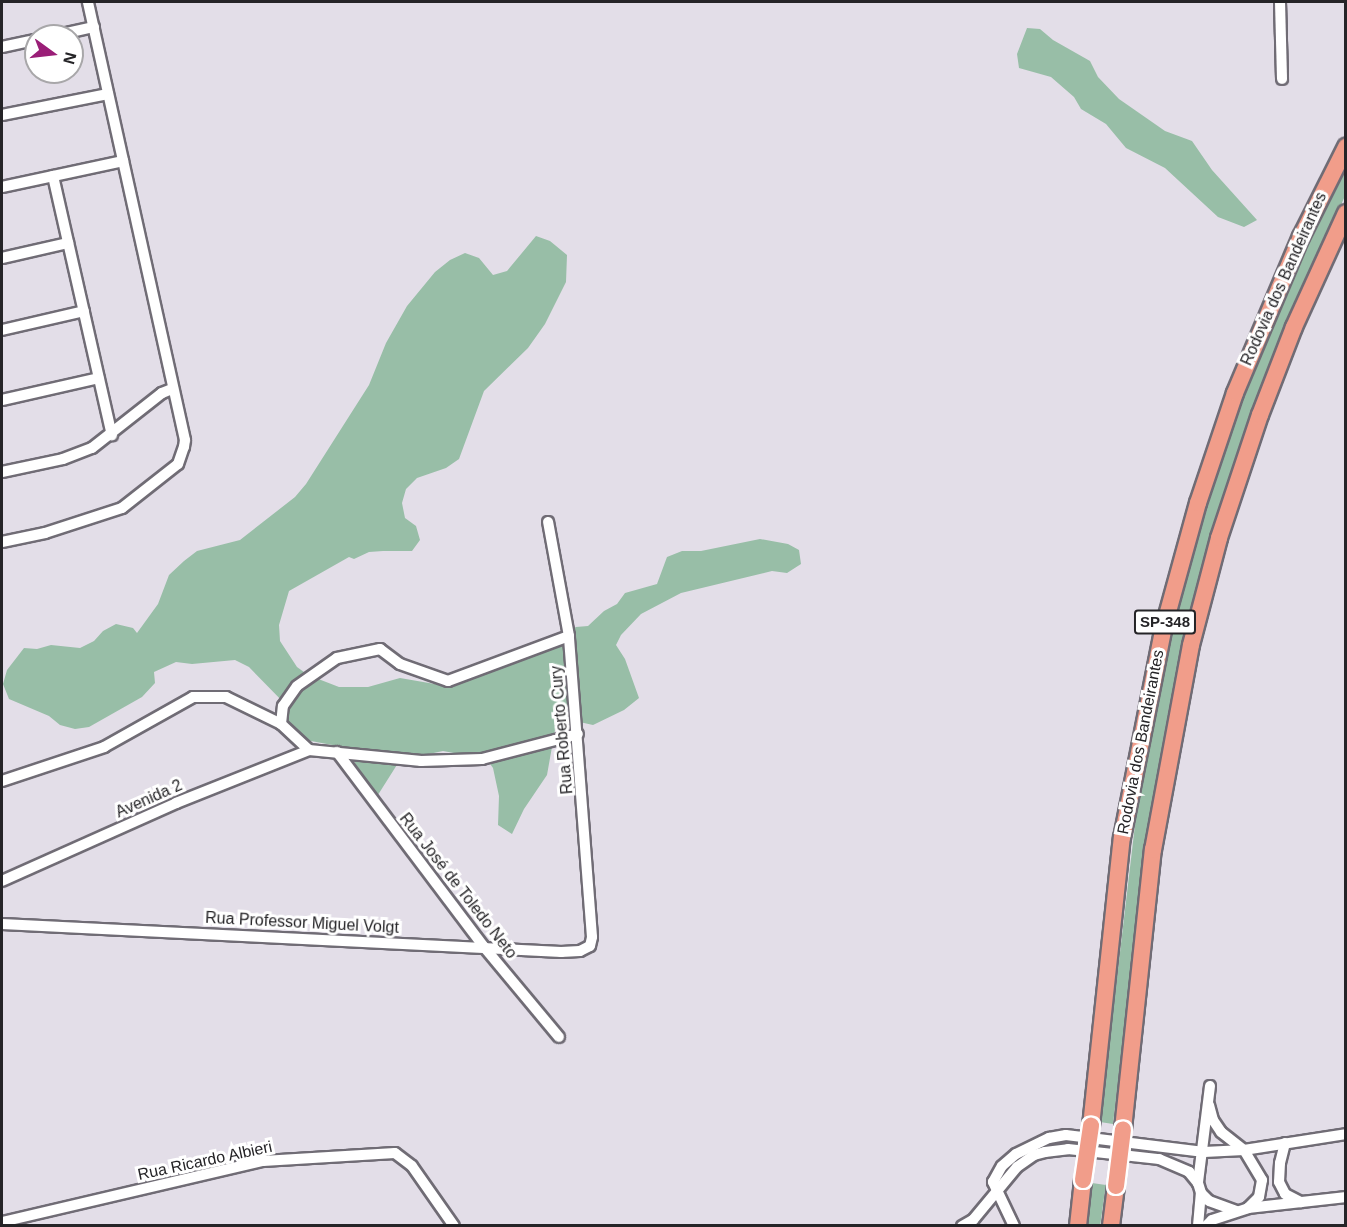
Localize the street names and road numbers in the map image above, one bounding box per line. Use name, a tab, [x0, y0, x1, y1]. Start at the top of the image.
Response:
street label: Rodovia dos Bandeirantes	[1237, 189, 1331, 369]
road number: SP-348	[1134, 610, 1196, 634]
street label: Rodovia dos Bandeirantes	[1114, 648, 1168, 836]
street label: Rua Roberto Cury	[547, 665, 577, 795]
street label: Avenida 2	[113, 776, 185, 822]
street label: Rua José de Toledo Neto	[395, 809, 521, 963]
street label: Rua Professor Miguel Volgt	[205, 908, 399, 938]
street label: Rua Ricardo Albieri	[136, 1137, 274, 1185]

